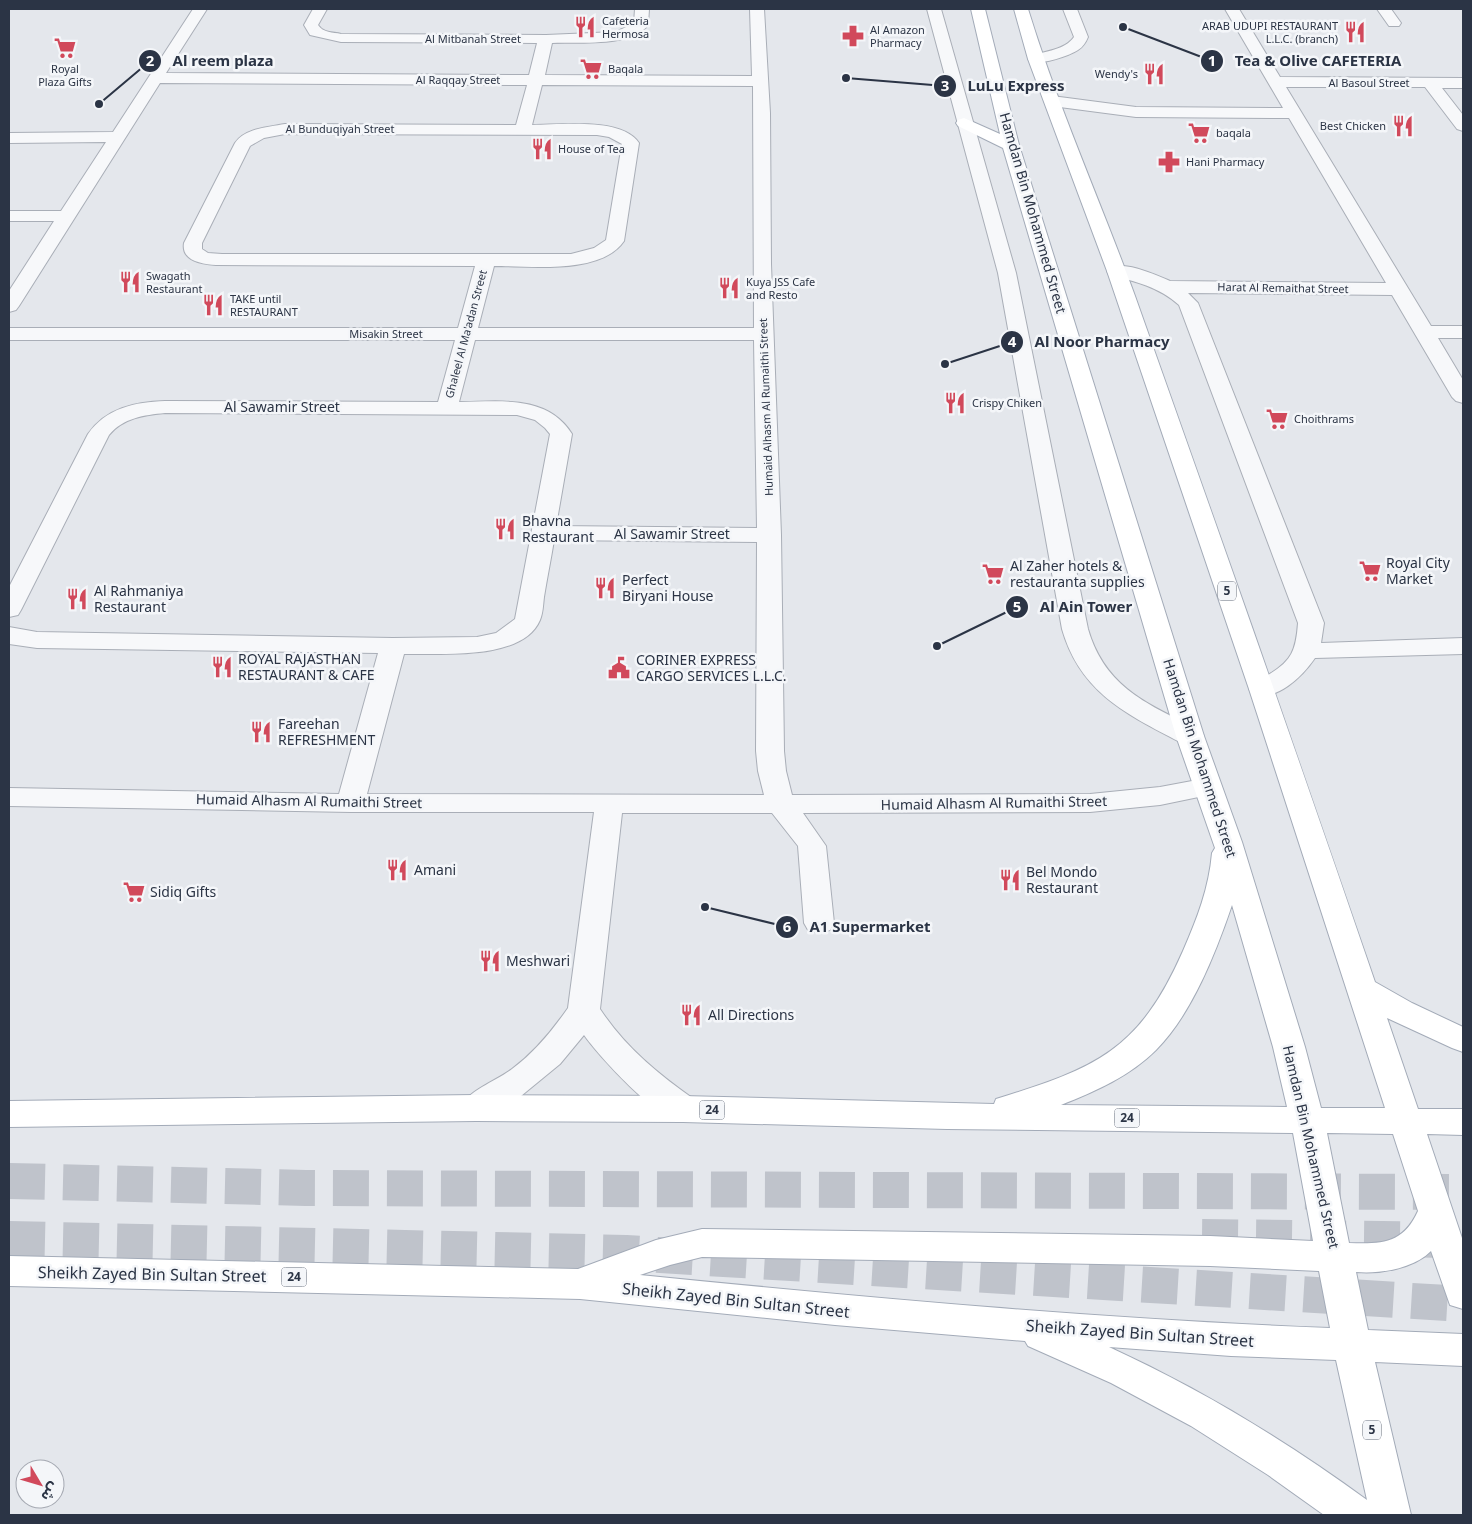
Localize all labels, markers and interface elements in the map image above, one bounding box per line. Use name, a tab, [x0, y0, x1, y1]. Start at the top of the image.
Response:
place label: Cafeteria Hermosa	[602, 13, 649, 41]
restaurant icon: Cafeteria Hermosa	[572, 14, 598, 40]
place label: ARAB UDUPI RESTAURANT L.L.C. (branch)	[1202, 18, 1338, 46]
restaurant icon: ARAB UDUPI RESTAURANT L.L.C. (branch)	[1342, 19, 1368, 45]
place label: Al Amazon Pharmacy	[870, 22, 925, 50]
pharmacy icon: Al Amazon Pharmacy	[840, 23, 866, 49]
street label: Al Mitbanah Street	[425, 31, 521, 46]
supermarket icon: Royal Plaza Gifts	[52, 35, 78, 61]
callout: Al reem plaza	[138, 46, 283, 76]
callout: Tea & Olive CAFETERIA	[1199, 46, 1411, 76]
text: 2	[146, 50, 155, 70]
text: Al reem plaza	[173, 50, 273, 70]
text: 1	[1208, 50, 1216, 70]
text: Tea & Olive CAFETERIA	[1235, 50, 1402, 70]
supermarket icon: Baqala	[578, 56, 604, 82]
place label: Royal Plaza Gifts	[38, 61, 92, 89]
place label: Baqala	[608, 61, 643, 76]
restaurant icon: Wendy's	[1141, 61, 1167, 87]
place label: Wendy's	[1095, 66, 1138, 81]
callout: LuLu Express	[932, 71, 1074, 101]
street label: Al Raqqay Street	[416, 72, 500, 87]
text: 3	[941, 75, 949, 95]
text: LuLu Express	[967, 75, 1065, 95]
street label: Al Basoul Street	[1328, 75, 1410, 90]
street label: Hamdan Bin Mohammed Street	[996, 110, 1071, 316]
restaurant icon: Best Chicken	[1390, 113, 1416, 139]
place label: Best Chicken	[1320, 118, 1386, 133]
supermarket icon: baqala	[1186, 120, 1212, 146]
street label: Al Bunduqiyah Street	[286, 121, 394, 136]
place label: baqala	[1216, 125, 1251, 140]
restaurant icon: House of Tea	[529, 136, 555, 162]
place label: House of Tea	[558, 141, 625, 156]
pharmacy icon: Hani Pharmacy	[1156, 149, 1182, 175]
place label: Hani Pharmacy	[1186, 154, 1265, 169]
place label: Swagath Restaurant	[146, 268, 203, 296]
street label: Ghaleel Al Ma'adan Street	[441, 268, 490, 400]
restaurant icon: Swagath Restaurant	[117, 269, 143, 295]
place label: Kuya JSS Cafe and Resto	[746, 274, 815, 302]
restaurant icon: Kuya JSS Cafe and Resto	[716, 275, 742, 301]
street label: Harat Al Remaithat Street	[1217, 279, 1349, 296]
place label: TAKE until RESTAURANT	[230, 291, 298, 319]
restaurant icon: TAKE until RESTAURANT	[200, 292, 226, 318]
street label: Humaid Alhasm Al Rumaithi Street	[755, 318, 776, 496]
street label: Misakin Street	[349, 326, 423, 341]
callout: Al Noor Pharmacy	[999, 327, 1179, 357]
text: 4	[1008, 331, 1017, 351]
text: Al Noor Pharmacy	[1035, 331, 1170, 351]
restaurant icon: Crispy Chiken	[942, 390, 968, 416]
place label: Crispy Chiken	[972, 395, 1042, 410]
street label: Al Sawamir Street	[224, 397, 340, 416]
supermarket icon: Choithrams	[1264, 406, 1290, 432]
place label: Choithrams	[1294, 411, 1354, 426]
place label: Bhavna Restaurant	[522, 511, 594, 546]
restaurant icon: Bhavna Restaurant	[492, 516, 518, 542]
street label: Al Sawamir Street	[614, 524, 730, 543]
place label: Royal City Market	[1386, 553, 1451, 588]
place label: Al Zaher hotels & restauranta supplies	[1010, 556, 1145, 591]
supermarket icon: Royal City Market	[1357, 558, 1383, 584]
supermarket icon: Al Zaher hotels & restauranta supplies	[980, 561, 1006, 587]
place label: Perfect Biryani House	[622, 570, 714, 605]
restaurant icon: Perfect Biryani House	[592, 575, 618, 601]
place label: Al Rahmaniya Restaurant	[94, 581, 184, 616]
road number: 5	[1218, 582, 1236, 600]
restaurant icon: Al Rahmaniya Restaurant	[64, 586, 90, 612]
callout: Al Ain Tower	[1004, 592, 1142, 622]
text: 5	[1013, 596, 1021, 616]
text: Al Ain Tower	[1040, 596, 1133, 616]
place label: ROYAL RAJASTHAN RESTAURANT & CAFE	[238, 649, 375, 684]
place label: CORINER EXPRESS CARGO SERVICES L.L.C.	[636, 650, 787, 685]
restaurant icon: ROYAL RAJASTHAN RESTAURANT & CAFE	[209, 654, 235, 680]
public building icon: CORINER EXPRESS CARGO SERVICES L.L.C.	[606, 655, 632, 681]
street label: Hamdan Bin Mohammed Street	[1159, 656, 1242, 860]
place label: Fareehan REFRESHMENT	[278, 714, 375, 749]
restaurant icon: Fareehan REFRESHMENT	[248, 719, 274, 745]
street label: Humaid Alhasm Al Rumaithi Street	[196, 789, 422, 812]
street label: Humaid Alhasm Al Rumaithi Street	[881, 791, 1107, 814]
restaurant icon: Amani	[384, 857, 410, 883]
place label: Amani	[414, 860, 456, 879]
place label: Bel Mondo Restaurant	[1026, 862, 1098, 897]
restaurant icon: Bel Mondo Restaurant	[997, 867, 1023, 893]
supermarket icon: Sidiq Gifts	[121, 879, 147, 905]
place label: Sidiq Gifts	[150, 882, 216, 901]
callout: A1 Supermarket	[774, 912, 940, 942]
text: 6	[783, 916, 792, 936]
text: A1 Supermarket	[809, 916, 931, 936]
restaurant icon: Meshwari	[477, 948, 503, 974]
place label: Meshwari	[506, 951, 570, 970]
restaurant icon: All Directions	[678, 1002, 704, 1028]
place label: All Directions	[708, 1005, 795, 1024]
street label: Hamdan Bin Mohammed Street	[1279, 1043, 1344, 1250]
road number: 24	[700, 1100, 724, 1120]
road number: 24	[1114, 1108, 1140, 1128]
street label: Sheikh Zayed Bin Sultan Street	[38, 1261, 267, 1287]
road number: 24	[282, 1268, 306, 1286]
street label: Sheikh Zayed Bin Sultan Street	[621, 1277, 851, 1323]
street label: Sheikh Zayed Bin Sultan Street	[1025, 1314, 1255, 1352]
road number: 5	[1363, 1420, 1381, 1440]
north arrow	[15, 1459, 65, 1509]
text: ش	[37, 1479, 64, 1506]

